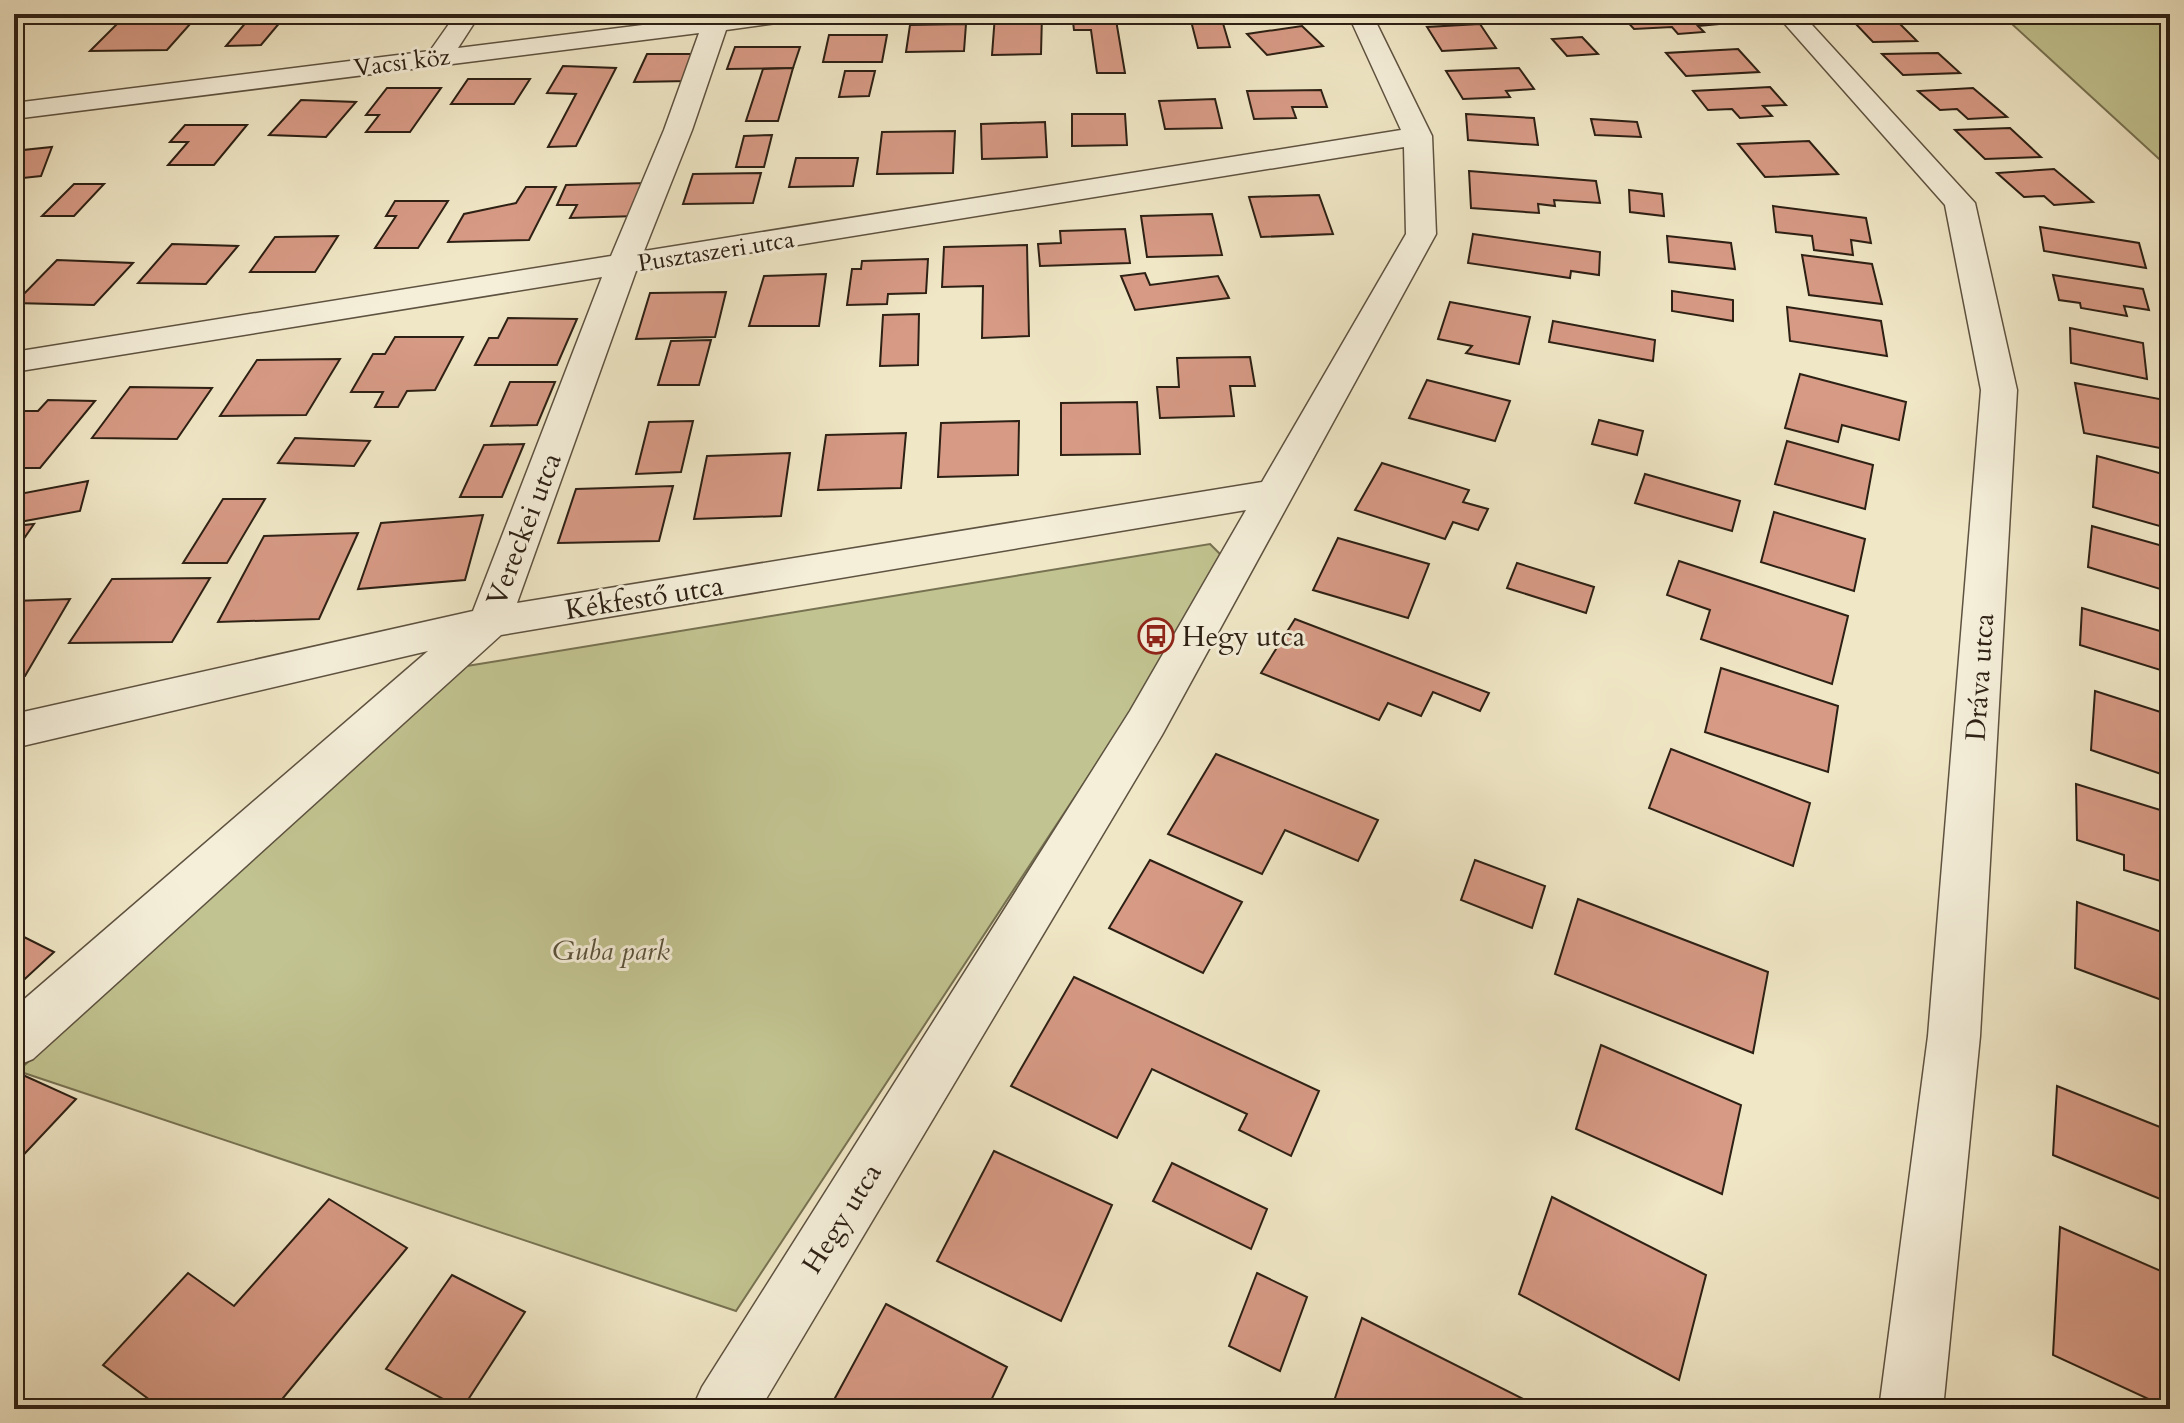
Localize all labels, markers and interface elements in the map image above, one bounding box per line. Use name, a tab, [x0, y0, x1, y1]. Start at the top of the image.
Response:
street label: Vacsi köz	[352, 40, 452, 85]
street label: Pusztaszeri utca	[636, 223, 797, 280]
street label: Vereckei utca	[477, 447, 571, 611]
street label: Kékfestő utca	[562, 567, 726, 629]
street label: Dráva utca	[1957, 612, 2003, 742]
bus stop icon: Hegy utca	[1137, 617, 1175, 655]
place label: Hegy utca	[1182, 618, 1305, 656]
park label: Guba park	[552, 932, 670, 970]
street label: Hegy utca	[793, 1156, 891, 1281]

